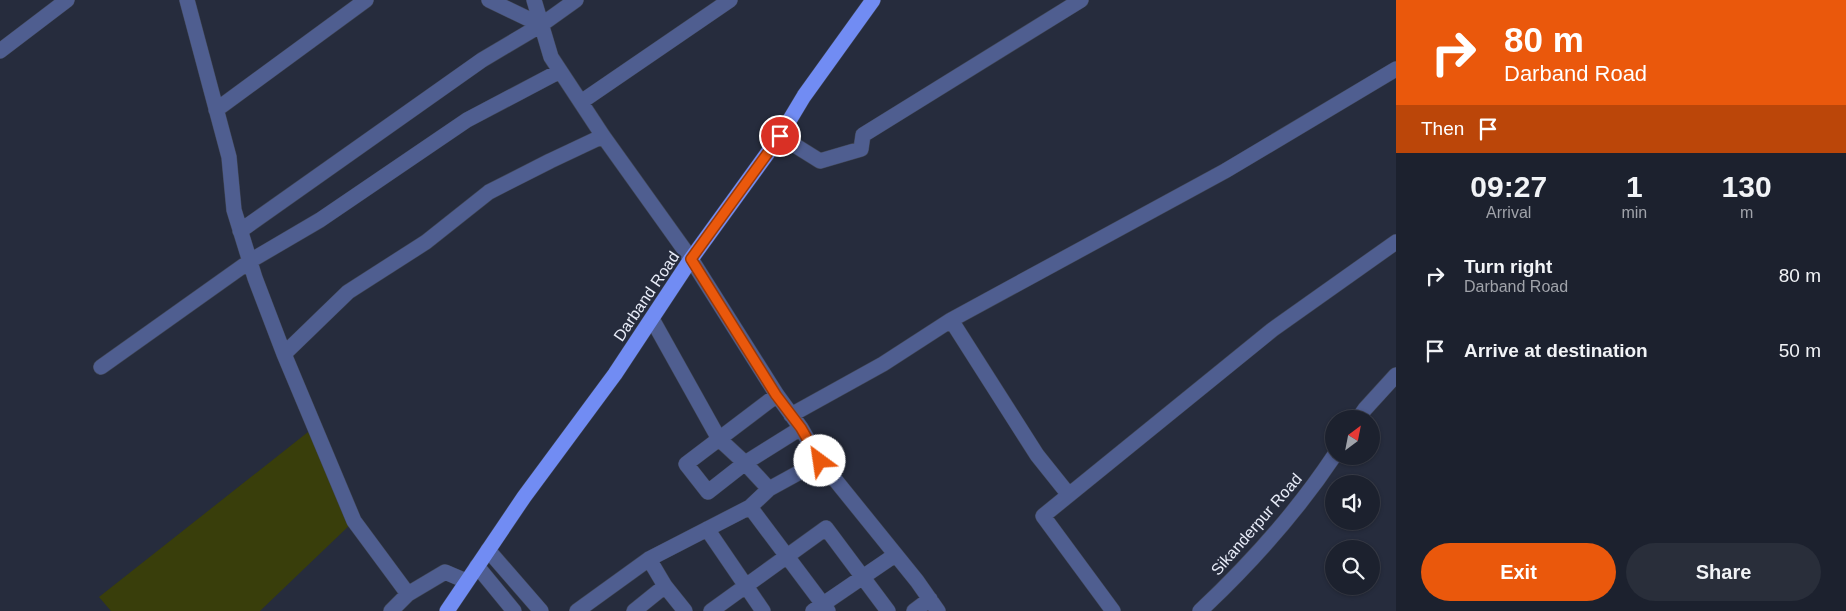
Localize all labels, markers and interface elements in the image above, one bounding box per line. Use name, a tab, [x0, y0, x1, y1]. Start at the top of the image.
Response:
icon: right	[1421, 20, 1486, 85]
text: 80 m	[1504, 20, 1584, 59]
text: Darband Road	[1504, 61, 1647, 86]
pin	[759, 115, 801, 157]
icon: arrive	[1474, 115, 1502, 143]
text: Then	[1421, 118, 1464, 139]
icon: arrive	[766, 122, 794, 150]
text: 09:27	[1470, 170, 1547, 203]
text: 1	[1626, 170, 1643, 203]
text: 130	[1722, 170, 1772, 203]
text: Arrival	[1486, 204, 1531, 221]
text: min	[1621, 204, 1647, 221]
text: m	[1740, 204, 1753, 221]
street label: Darband Road	[610, 248, 683, 344]
text: Turn right	[1464, 256, 1552, 277]
icon: right	[1421, 262, 1449, 290]
text: 80 m	[1779, 265, 1821, 286]
text: Darband Road	[1464, 278, 1568, 295]
icon: arrive	[1421, 337, 1449, 365]
text: Arrive at destination	[1464, 340, 1648, 361]
text: 50 m	[1779, 340, 1821, 361]
north arrow	[1325, 410, 1380, 465]
map controls	[1325, 410, 1380, 595]
position arrow	[793, 434, 845, 486]
street label: Sikanderpur Road	[1208, 470, 1305, 579]
button: sound	[1325, 475, 1380, 530]
button: search	[1325, 540, 1380, 595]
button: Exit	[1421, 543, 1616, 601]
button: Share	[1626, 543, 1821, 601]

